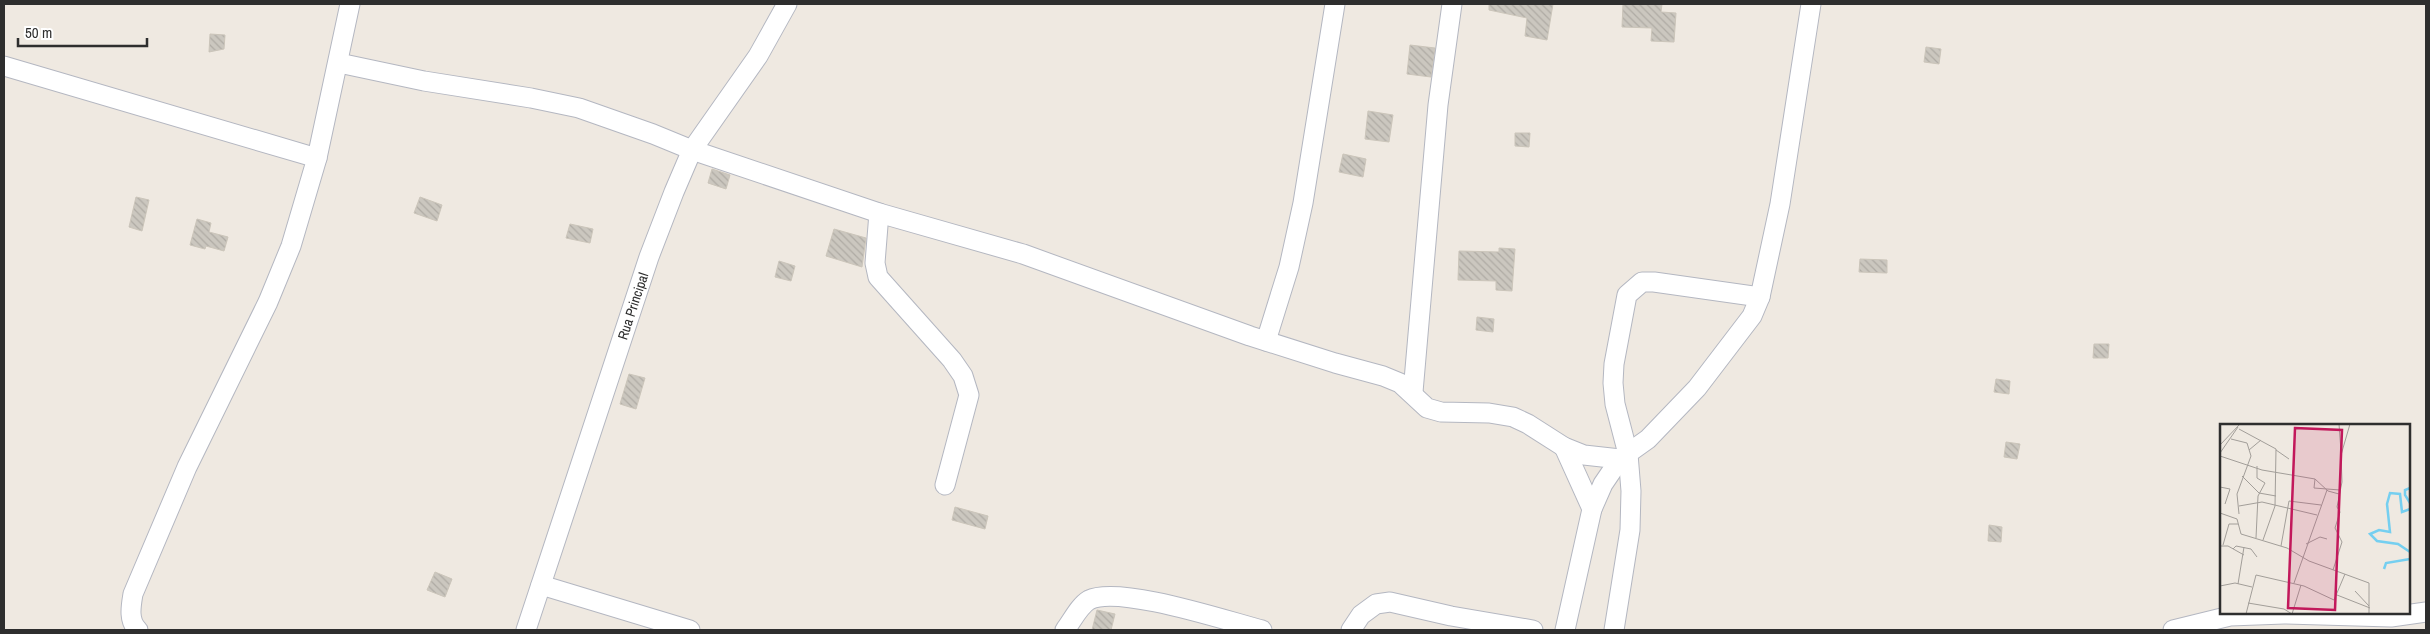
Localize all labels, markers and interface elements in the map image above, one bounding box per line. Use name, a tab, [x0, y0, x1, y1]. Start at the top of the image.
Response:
scale bar	[18, 15, 146, 47]
text: 50 m	[25, 22, 52, 43]
street label: Rua Principal	[613, 270, 652, 342]
inset map	[2220, 424, 2410, 614]

